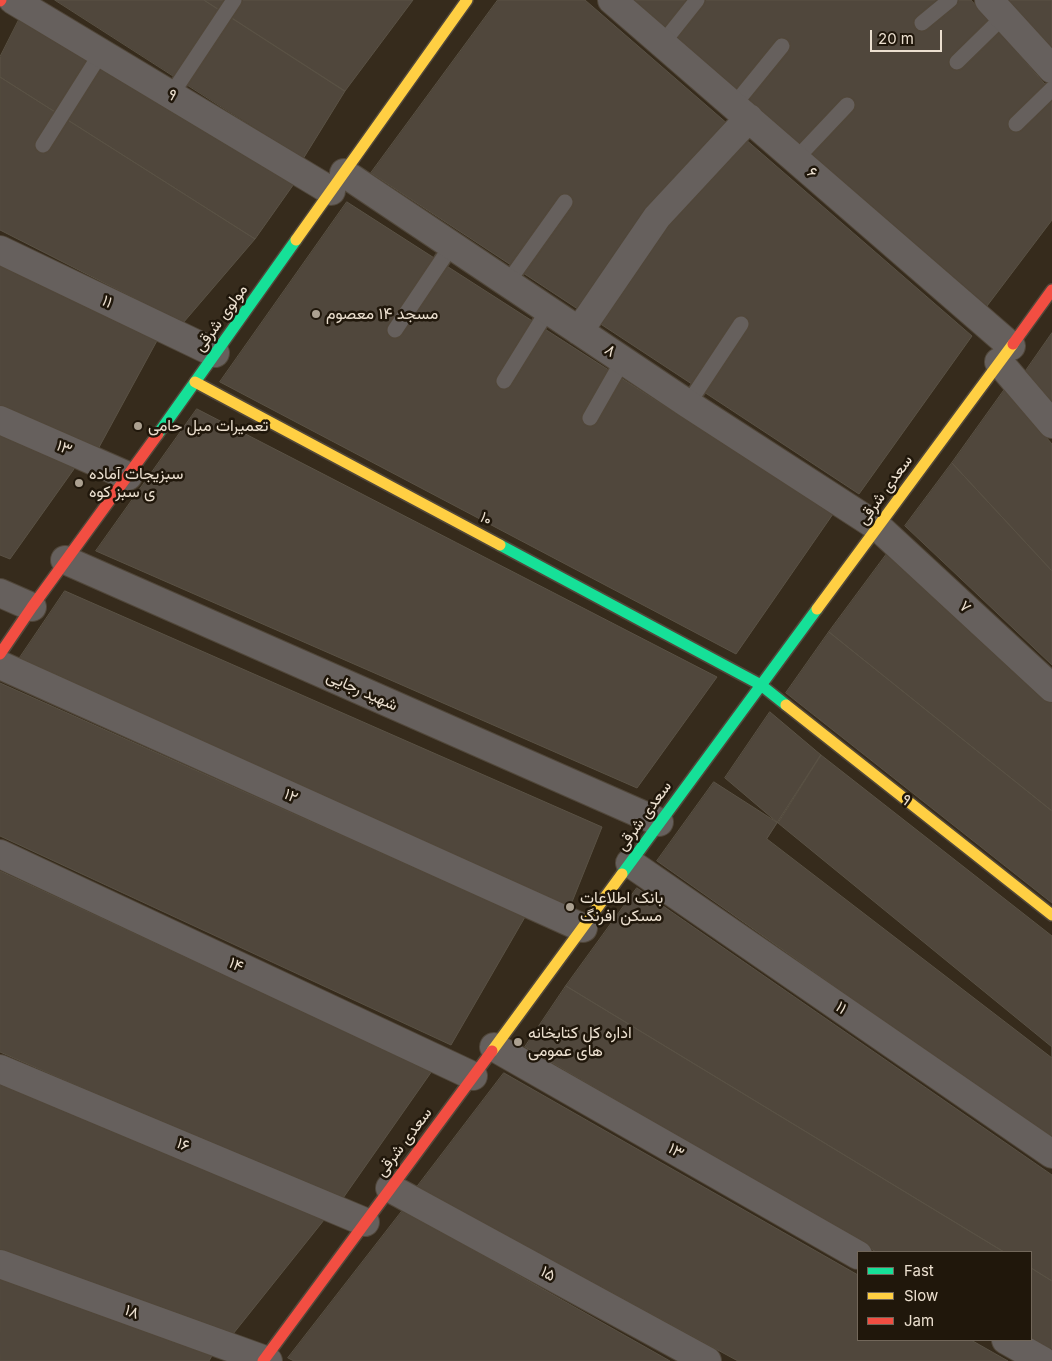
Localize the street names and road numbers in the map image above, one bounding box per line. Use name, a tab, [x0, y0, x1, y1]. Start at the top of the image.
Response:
street label: ۹	[164, 85, 180, 105]
street label: ۶	[803, 163, 821, 183]
street label: مولوی شرقی	[190, 281, 252, 355]
street label: ۱۱	[99, 291, 115, 313]
street label: ۸	[601, 340, 619, 362]
street label: ۱۳	[53, 436, 75, 460]
street label: سعدی شرقی	[853, 451, 917, 529]
street label: ۱۰	[476, 508, 496, 530]
street label: ۷	[955, 597, 975, 617]
street label: شهید رجایی	[323, 667, 401, 715]
street label: سعدی شرقی	[612, 777, 676, 855]
street label: ۱۲	[281, 785, 301, 807]
street label: ۹	[897, 790, 915, 810]
street label: ۱۴	[226, 953, 246, 977]
street label: ۱۱	[832, 997, 850, 1019]
street label: سعدی شرقی	[372, 1104, 436, 1180]
street label: ۱۶	[174, 1134, 192, 1156]
street label: ۱۳	[665, 1139, 687, 1163]
street label: ۱۵	[537, 1262, 559, 1286]
street label: ۱۸	[122, 1301, 142, 1323]

